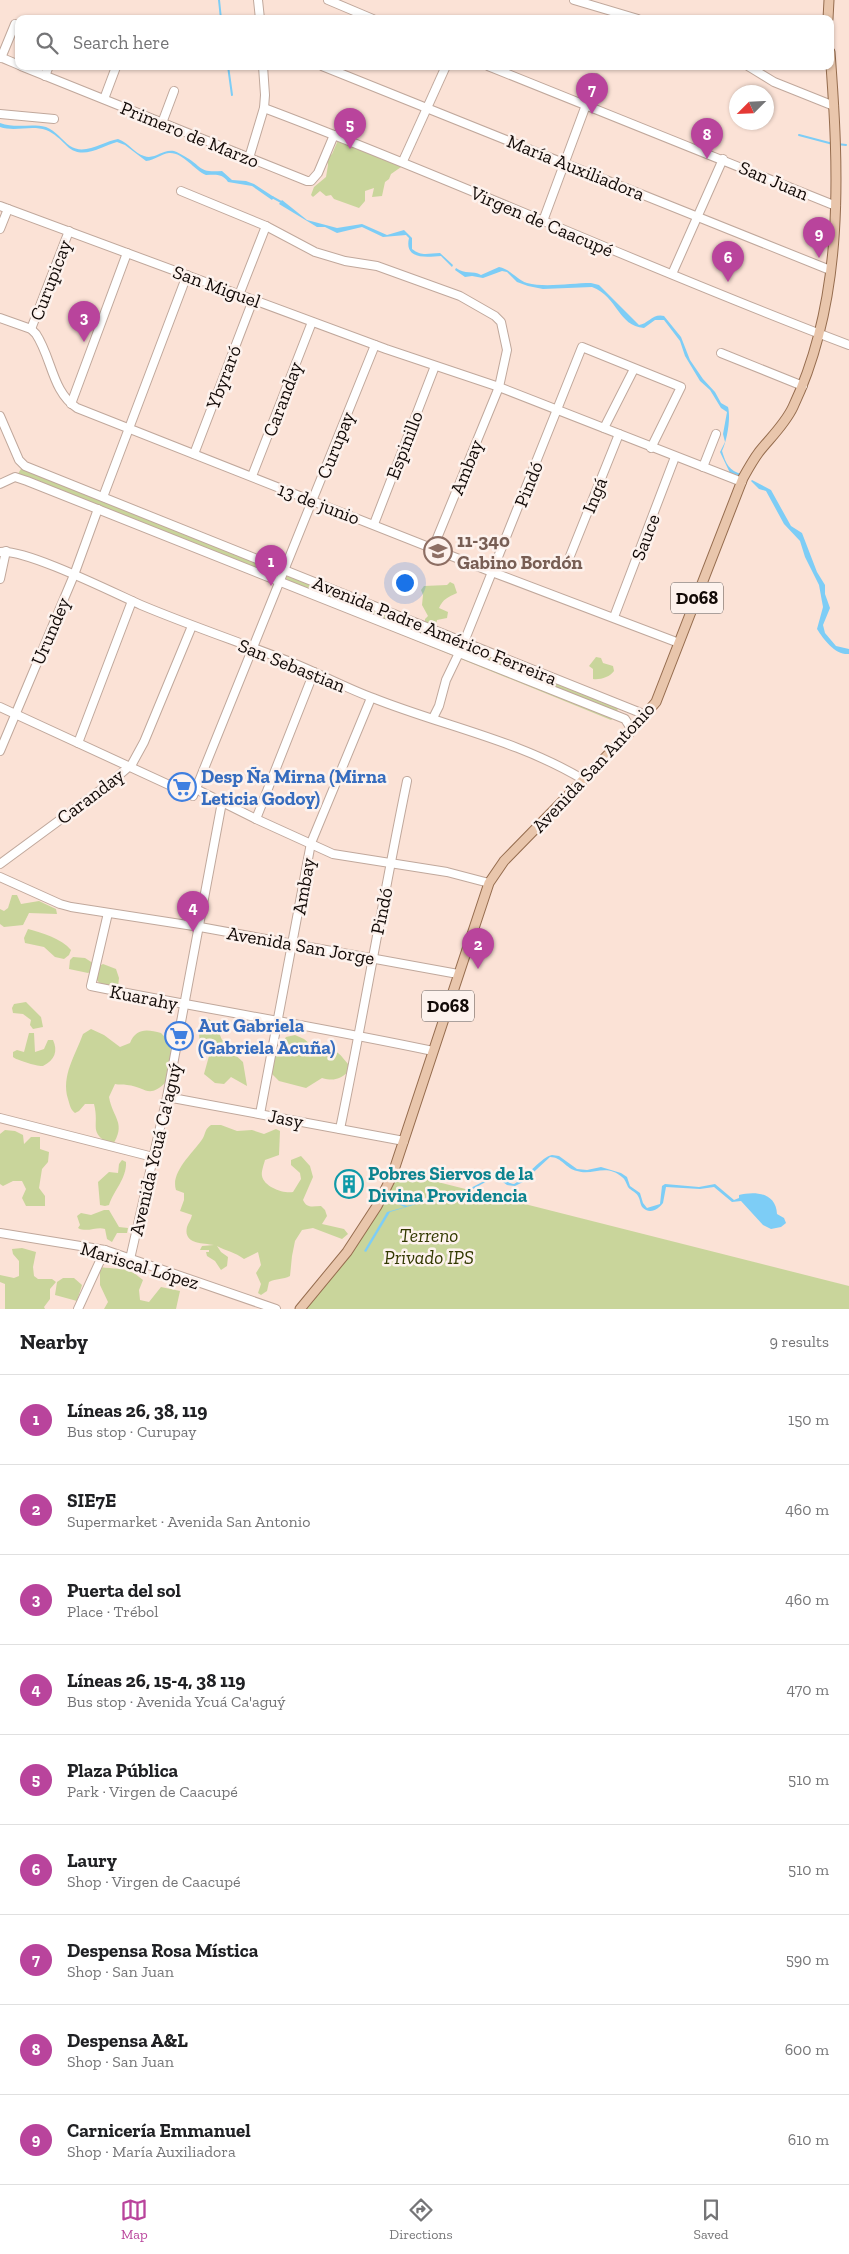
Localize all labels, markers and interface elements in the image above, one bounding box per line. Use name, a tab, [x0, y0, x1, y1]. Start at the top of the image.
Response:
search box	[15, 15, 834, 70]
icon: search	[33, 29, 61, 57]
text: Search here	[73, 31, 169, 54]
pin: 7	[576, 73, 608, 114]
north arrow	[729, 85, 774, 130]
street label: Primero de Marzo	[117, 96, 263, 173]
pin: 5	[334, 108, 366, 149]
pin: 8	[691, 118, 723, 159]
street label: María Auxiliadora	[504, 129, 648, 206]
street label: San Juan	[736, 156, 812, 205]
street label: Virgen de Caacupé	[466, 181, 617, 262]
pin: 9	[803, 217, 835, 258]
street label: Curupicay	[25, 236, 76, 324]
pin: 6	[712, 241, 744, 282]
street label: San Miguel	[170, 260, 264, 313]
pin: 3	[68, 301, 100, 342]
street label: Ybyraró	[200, 342, 246, 413]
street label: Caranday	[258, 358, 307, 440]
street label: Curupay	[312, 408, 359, 482]
street label: Espinillo	[381, 408, 428, 483]
street label: Ambay	[445, 436, 488, 498]
street label: Pindó	[509, 458, 548, 510]
street label: Ingá	[577, 474, 612, 516]
street label: 13 de junio	[275, 477, 363, 530]
street label: Sauce	[626, 511, 665, 564]
place label: 11-340 Gabino Bordón	[457, 529, 583, 574]
school or university icon: 11-340 Gabino Bordón	[423, 536, 453, 566]
pin: 1	[255, 545, 287, 586]
your location	[392, 570, 418, 596]
street label: Avenida Padre Américo Ferreira	[309, 571, 560, 690]
road number: D068	[671, 582, 723, 614]
street label: Urundey	[26, 594, 75, 669]
street label: San Sebastian	[235, 634, 349, 697]
street label: Avenida San Antonio	[527, 697, 660, 837]
street label: Caranday	[52, 763, 129, 829]
place label: Desp Ña Mirna (Mirna Leticia Godoy)	[201, 765, 387, 810]
supermarket icon: Desp Ña Mirna (Mirna Leticia Godoy)	[167, 772, 197, 802]
street label: Ambay	[287, 856, 320, 916]
street label: Pindó	[365, 885, 398, 937]
pin: 4	[177, 891, 209, 932]
street label: Avenida San Jorge	[225, 921, 376, 970]
pin: 2	[462, 928, 494, 969]
street label: Kuarahy	[108, 980, 180, 1015]
road number: D068	[422, 990, 474, 1021]
place label: Aut Gabriela (Gabriela Acuña)	[198, 1014, 336, 1059]
supermarket icon: Aut Gabriela (Gabriela Acuña)	[164, 1021, 194, 1051]
street label: Avenida Ycuá Ca'aguý	[124, 1060, 187, 1238]
street label: Jasy	[266, 1104, 306, 1133]
place label: Pobres Siervos de la Divina Providencia	[368, 1162, 534, 1207]
building icon: Pobres Siervos de la Divina Providencia	[334, 1169, 364, 1199]
park label: Terreno Privado IPS	[384, 1224, 474, 1269]
street label: Mariscal López	[78, 1236, 202, 1295]
text: Nearby	[20, 1329, 88, 1354]
text: 9 results	[769, 1332, 829, 1351]
text: Líneas 26, 38, 119	[67, 1399, 207, 1422]
text: 1	[33, 1410, 39, 1429]
text: 150 m	[788, 1410, 829, 1429]
text: Bus stop · Curupay	[67, 1422, 196, 1441]
text: SIE7E	[67, 1489, 116, 1512]
text: 2	[32, 1500, 40, 1519]
text: 460 m	[785, 1500, 829, 1519]
text: Supermarket · Avenida San Antonio	[67, 1512, 310, 1531]
text: Puerta del sol	[67, 1579, 181, 1602]
text: 3	[32, 1590, 40, 1609]
text: 460 m	[785, 1590, 829, 1609]
text: Place · Trébol	[67, 1602, 159, 1621]
text: Líneas 26, 15-4, 38 119	[67, 1669, 246, 1692]
text: 4	[31, 1680, 41, 1699]
text: 470 m	[786, 1680, 829, 1699]
text: Bus stop · Avenida Ycuá Ca'aguý	[67, 1692, 285, 1711]
text: Plaza Pública	[67, 1759, 178, 1782]
text: 5	[32, 1770, 40, 1789]
text: 510 m	[788, 1770, 829, 1789]
text: Park · Virgen de Caacupé	[67, 1782, 238, 1801]
text: Laury	[67, 1849, 117, 1872]
text: 6	[32, 1860, 40, 1879]
text: 510 m	[788, 1860, 829, 1879]
text: Shop · Virgen de Caacupé	[67, 1872, 240, 1891]
text: Despensa Rosa Mística	[67, 1939, 258, 1962]
text: 7	[32, 1950, 40, 1969]
text: 590 m	[786, 1950, 829, 1969]
text: Shop · San Juan	[67, 1962, 174, 1981]
text: Despensa A&L	[67, 2029, 188, 2052]
text: 8	[32, 2040, 40, 2059]
text: 600 m	[785, 2040, 829, 2059]
text: Shop · San Juan	[67, 2052, 174, 2071]
text: Carnicería Emmanuel	[67, 2119, 251, 2142]
text: 9	[32, 2130, 40, 2149]
text: 610 m	[788, 2130, 829, 2149]
text: Shop · María Auxiliadora	[67, 2142, 236, 2161]
tab: Map	[120, 2196, 148, 2243]
tab: Directions	[389, 2196, 453, 2243]
tab: Saved	[693, 2196, 729, 2243]

